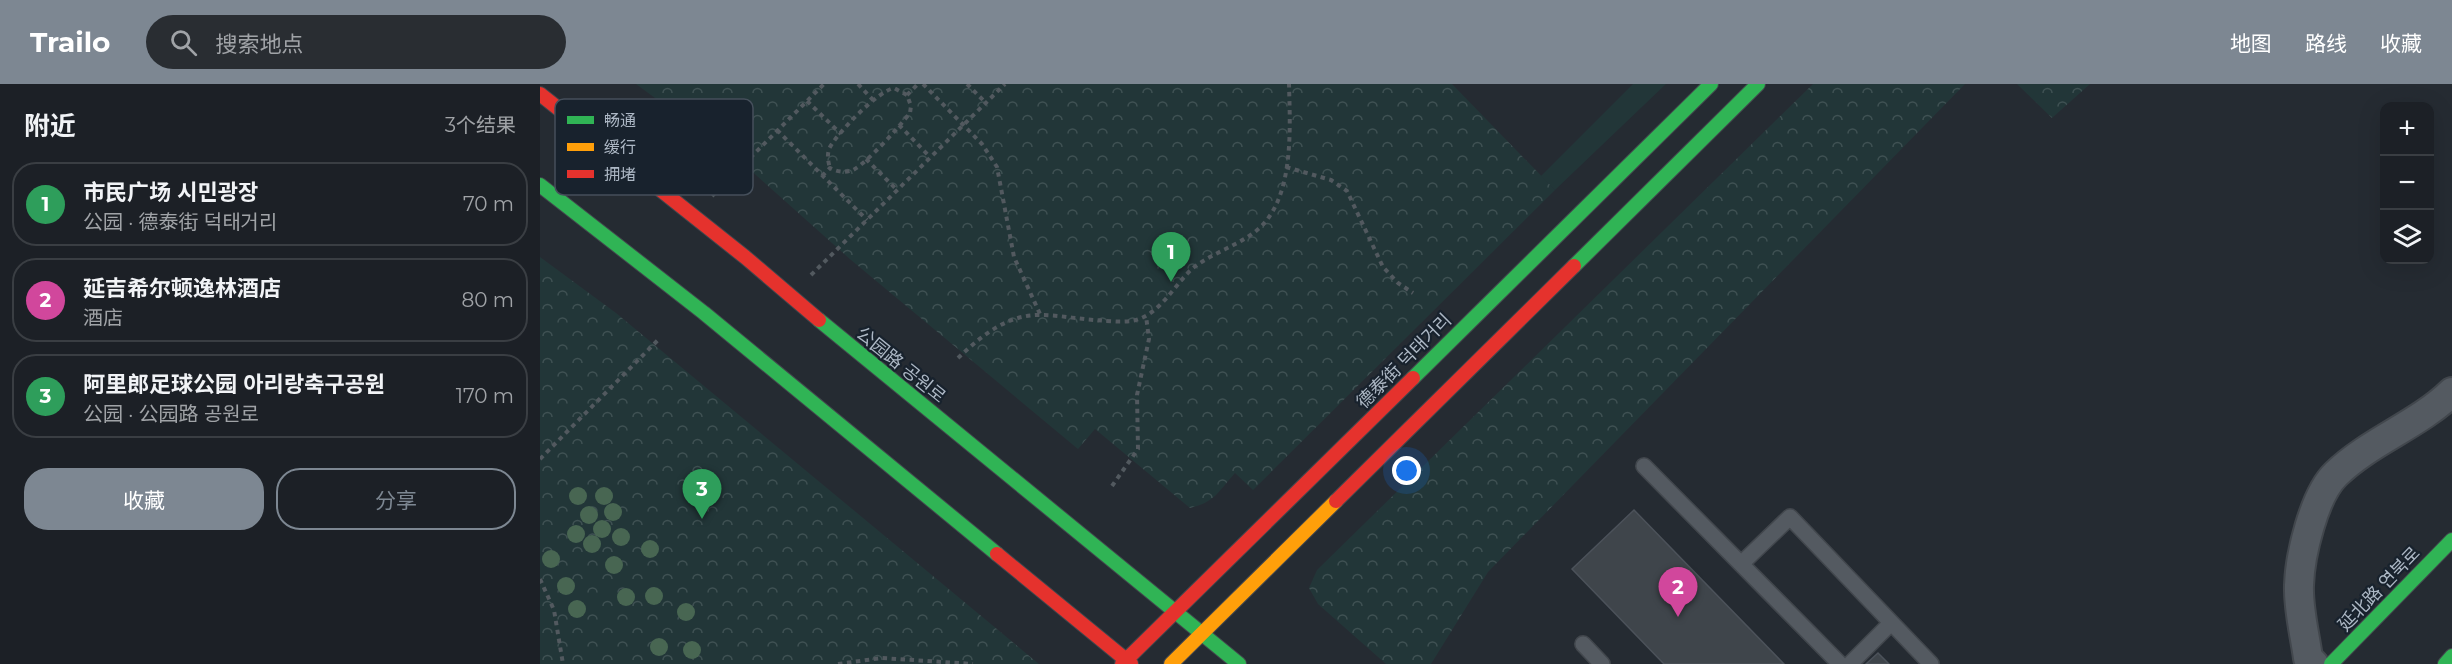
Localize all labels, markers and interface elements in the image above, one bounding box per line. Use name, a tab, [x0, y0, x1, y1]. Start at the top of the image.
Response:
search box	[146, 15, 566, 69]
text: Trailo	[30, 25, 110, 59]
icon: search	[167, 26, 200, 59]
text: 搜索地点	[215, 31, 303, 58]
text: 地图	[2230, 31, 2272, 56]
text: 路线	[2305, 31, 2347, 56]
text: 收藏	[2380, 31, 2422, 56]
legend	[555, 99, 753, 195]
map controls	[2380, 102, 2434, 264]
button: +	[2380, 102, 2434, 156]
text: 附近	[24, 110, 76, 142]
text: 畅通	[604, 111, 636, 130]
text: 3个结果	[445, 113, 516, 137]
text: 缓行	[604, 138, 636, 157]
button: −	[2380, 156, 2434, 210]
text: 拥堵	[604, 165, 636, 184]
text: 市民广场 시민광장	[83, 179, 258, 206]
text: 1	[42, 192, 49, 216]
text: 70 m	[463, 192, 514, 216]
text: 公园 · 德泰街 덕태거리	[83, 210, 277, 234]
button: layers	[2380, 210, 2434, 264]
pin: 1	[1152, 232, 1190, 282]
text: 延吉希尔顿逸林酒店	[83, 275, 281, 302]
text: 2	[40, 288, 51, 312]
text: 80 m	[462, 288, 514, 312]
text: 酒店	[83, 306, 123, 330]
street label: 德泰街 덕태거리	[1352, 309, 1456, 413]
street label: 公园路 공원로	[852, 322, 950, 408]
text: 阿里郎足球公园 아리랑축구공원	[83, 371, 385, 398]
text: 3	[40, 384, 51, 408]
text: 170 m	[456, 384, 514, 408]
text: 公园 · 公园路 공원로	[83, 402, 259, 426]
your location	[1392, 456, 1421, 485]
button: 收藏	[24, 468, 264, 530]
button: 分享	[276, 468, 516, 530]
pin: 3	[682, 470, 722, 519]
street label: 延北路 연북로	[2333, 542, 2425, 636]
pin: 2	[1658, 568, 1698, 617]

